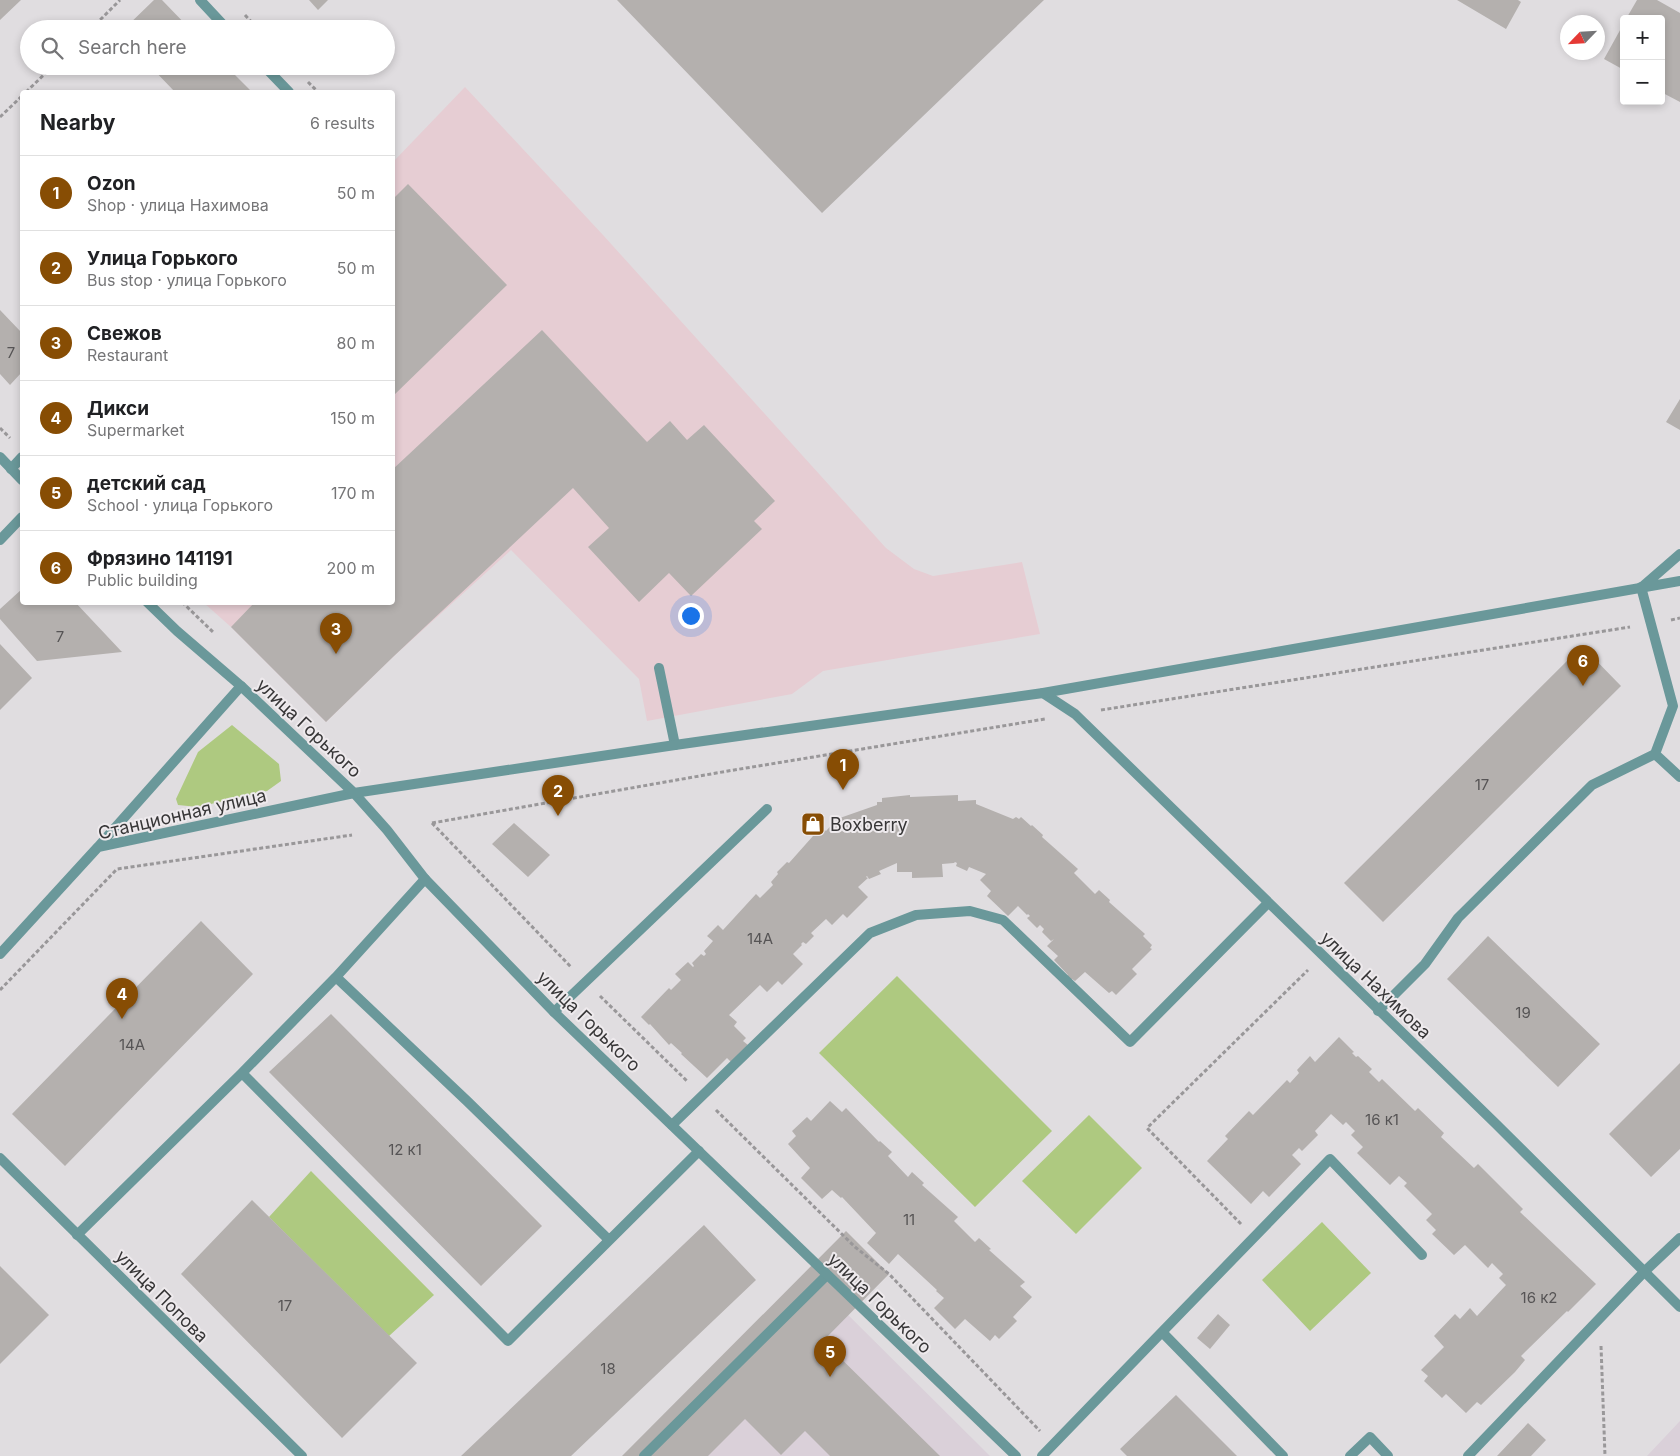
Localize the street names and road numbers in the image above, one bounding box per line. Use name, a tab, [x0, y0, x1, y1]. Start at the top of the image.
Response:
street label: улица Горького	[252, 674, 366, 782]
street label: Станционная улица	[96, 784, 268, 844]
street label: улица Нахимова	[1317, 927, 1435, 1043]
street label: улица Горького	[533, 966, 645, 1076]
street label: улица Попова	[111, 1245, 213, 1347]
street label: улица Горького	[824, 1248, 936, 1358]

